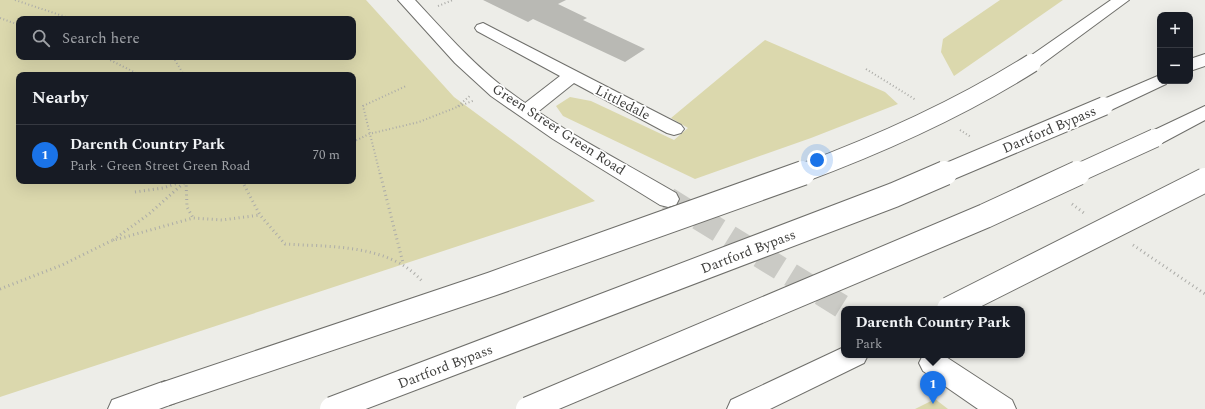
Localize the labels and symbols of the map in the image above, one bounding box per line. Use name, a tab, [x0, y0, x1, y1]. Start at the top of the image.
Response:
street label: Green Street Green Road	[488, 78, 630, 180]
street label: Littledale	[591, 80, 654, 125]
street label: Dartford Bypass	[999, 100, 1099, 159]
your location	[807, 150, 827, 170]
street label: Dartford Bypass	[698, 224, 799, 279]
street label: Dartford Bypass	[395, 339, 496, 394]
pin: 1	[920, 371, 946, 404]

